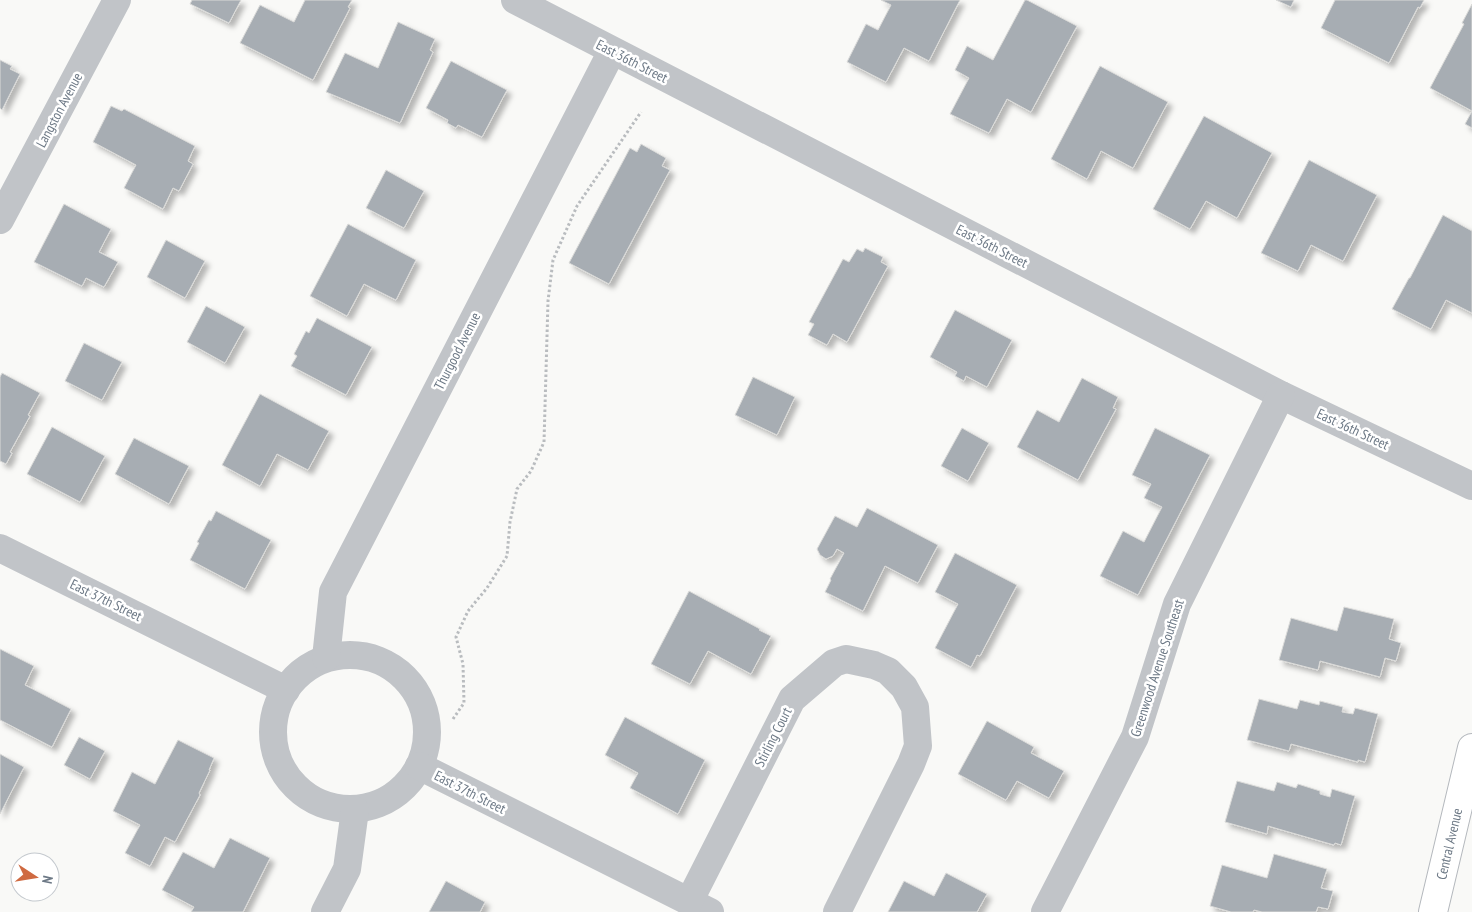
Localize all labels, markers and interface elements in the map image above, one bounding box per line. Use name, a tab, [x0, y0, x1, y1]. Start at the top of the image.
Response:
street label: East 36th Street	[593, 35, 671, 87]
street label: Langston Avenue	[32, 69, 86, 150]
street label: East 36th Street	[953, 220, 1031, 272]
street label: Thurgood Avenue	[430, 309, 484, 393]
street label: East 36th Street	[1314, 404, 1392, 454]
street label: East 37th Street	[67, 575, 145, 625]
street label: Greenwood Avenue Southeast	[1126, 597, 1188, 739]
street label: Stirling Court	[750, 704, 796, 770]
street label: East 37th Street	[431, 766, 509, 818]
street label: Central Avenue	[1432, 806, 1466, 881]
north arrow	[10, 852, 60, 902]
text: N	[38, 874, 57, 885]

